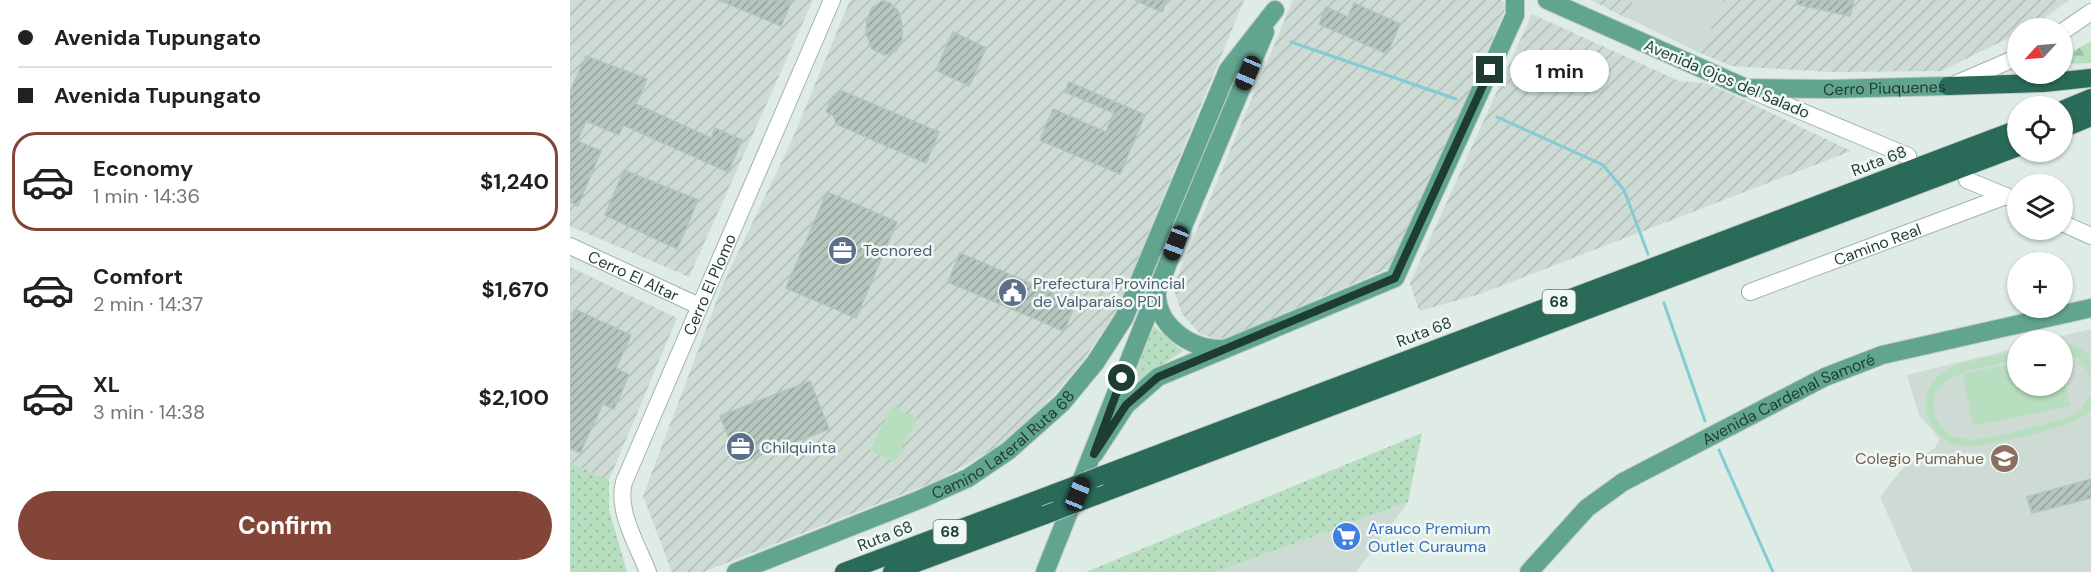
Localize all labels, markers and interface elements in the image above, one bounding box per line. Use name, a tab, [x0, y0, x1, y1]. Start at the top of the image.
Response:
north arrow	[2007, 18, 2073, 84]
map controls	[2007, 18, 2073, 396]
text: Avenida Tupungato	[54, 23, 261, 52]
street label: Avenida Ojos del Salado	[1641, 35, 1813, 123]
callout: 1 min	[1511, 49, 1610, 91]
car	[1233, 53, 1263, 93]
route end	[1476, 56, 1503, 83]
text: 1 min	[1535, 58, 1584, 84]
street label: Cerro Piuquenes	[1823, 76, 1946, 100]
text: Avenida Tupungato	[54, 81, 261, 110]
button: locate	[2007, 96, 2073, 162]
street label: Ruta 68	[1848, 141, 1910, 181]
text: Economy	[93, 154, 193, 183]
icon: car	[21, 155, 75, 209]
text: $1,240	[480, 167, 549, 196]
button: layers	[2007, 174, 2073, 240]
text: 1 min · 14:36	[93, 183, 200, 209]
street label: Camino Real	[1831, 218, 1924, 270]
car	[1161, 223, 1191, 263]
street label: Cerro El Plomo	[678, 230, 740, 339]
office icon: Tecnored	[826, 234, 858, 266]
place label: Tecnored	[863, 240, 932, 261]
street label: Cerro El Altar	[585, 245, 682, 306]
button: +	[2007, 252, 2073, 318]
text: Comfort	[93, 262, 183, 291]
icon: car	[21, 263, 75, 317]
place label: Prefectura Provincial de Valparaíso PDI	[1033, 273, 1185, 312]
text: $1,670	[481, 275, 549, 304]
public building icon: Prefectura Provincial de Valparaíso PDI	[996, 276, 1028, 308]
road number: 68	[1542, 290, 1576, 314]
text: 2 min · 14:37	[93, 291, 203, 317]
street label: Ruta 68	[1393, 312, 1455, 352]
button: −	[2007, 330, 2073, 396]
street label: Avenida Cardenal Samoré	[1698, 348, 1878, 450]
route start	[1108, 364, 1135, 391]
text: XL	[93, 370, 120, 399]
icon: car	[21, 371, 75, 425]
text: $2,100	[479, 383, 549, 412]
street label: Camino Lateral Ruta 68	[928, 386, 1079, 504]
text: 3 min · 14:38	[93, 399, 205, 425]
office icon: Chilquinta	[724, 431, 756, 463]
place label: Chilquinta	[761, 437, 836, 458]
school or university icon: Colegio Pumahue	[1989, 442, 2021, 474]
place label: Colegio Pumahue	[1855, 448, 1984, 469]
car	[1063, 474, 1093, 514]
button: Confirm	[18, 491, 552, 560]
street label: Ruta 68	[854, 516, 916, 556]
place label: Arauco Premium Outlet Curauma	[1368, 518, 1491, 557]
road number: 68	[934, 520, 967, 544]
supermarket icon: Arauco Premium Outlet Curauma	[1331, 521, 1363, 553]

